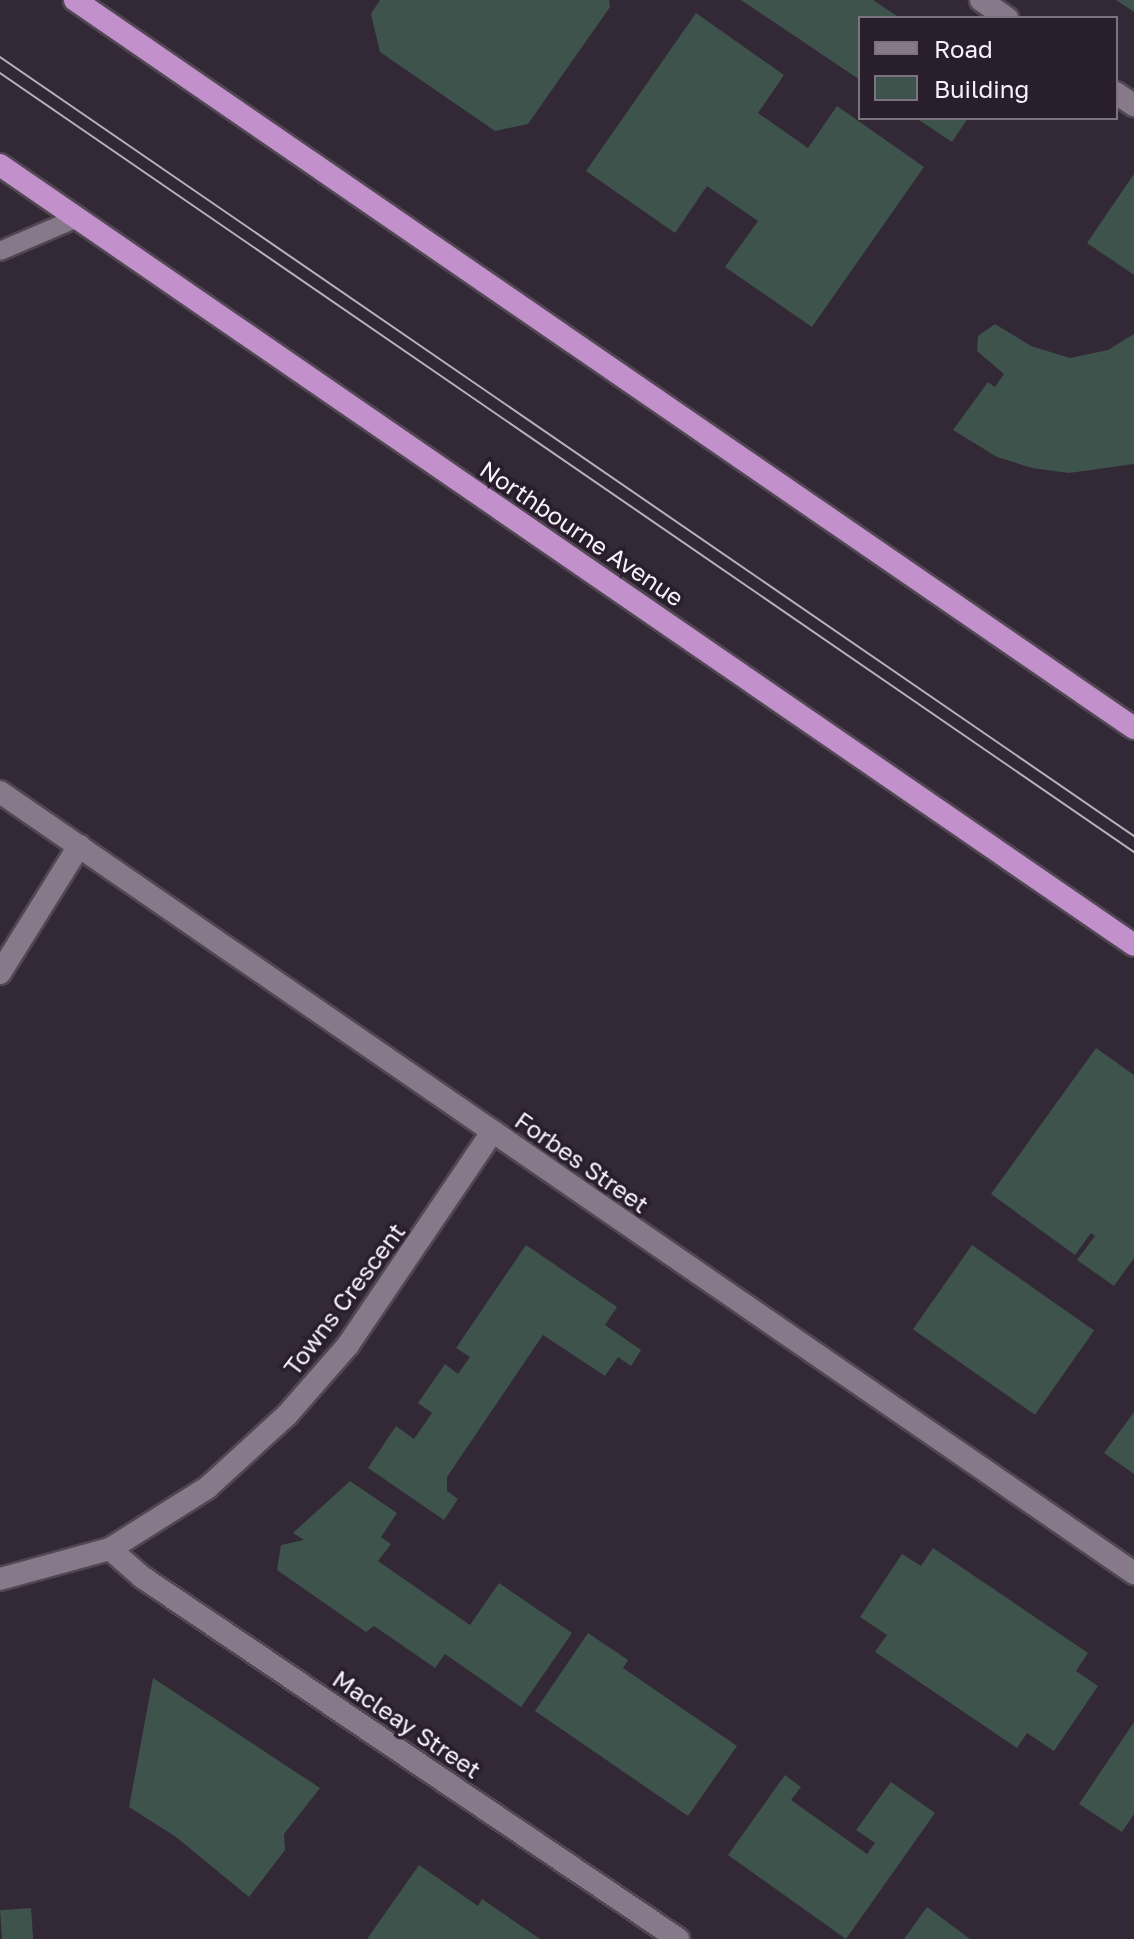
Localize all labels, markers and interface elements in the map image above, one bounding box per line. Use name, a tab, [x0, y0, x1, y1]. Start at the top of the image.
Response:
legend	[858, 16, 1118, 120]
text: Road	[934, 34, 993, 63]
text: Building	[934, 74, 1029, 103]
street label: Northbourne Avenue	[475, 454, 689, 612]
street label: Forbes Street	[510, 1105, 654, 1219]
street label: Towns Crescent	[277, 1217, 411, 1381]
street label: Macleay Street	[328, 1664, 486, 1784]

